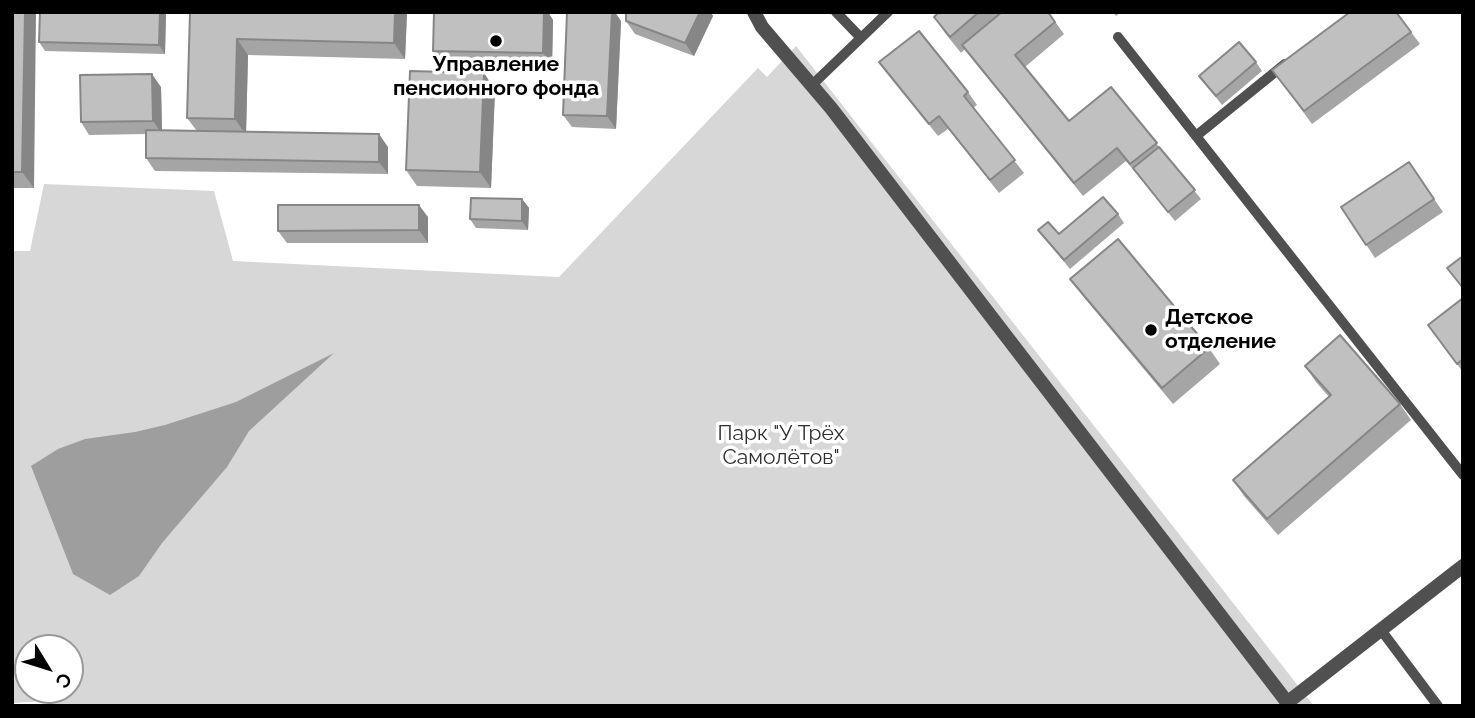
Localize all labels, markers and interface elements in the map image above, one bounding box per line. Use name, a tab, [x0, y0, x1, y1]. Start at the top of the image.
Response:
marker: Управление пенсионного фонда	[488, 33, 504, 49]
place label: Управление пенсионного фонда	[393, 52, 599, 102]
place label: Детское отделение	[1165, 305, 1276, 355]
marker: Детское отделение	[1143, 322, 1159, 338]
park label: Парк "У Трёх Самолётов"	[718, 421, 844, 471]
north arrow	[14, 634, 84, 704]
text: С	[51, 669, 77, 693]

